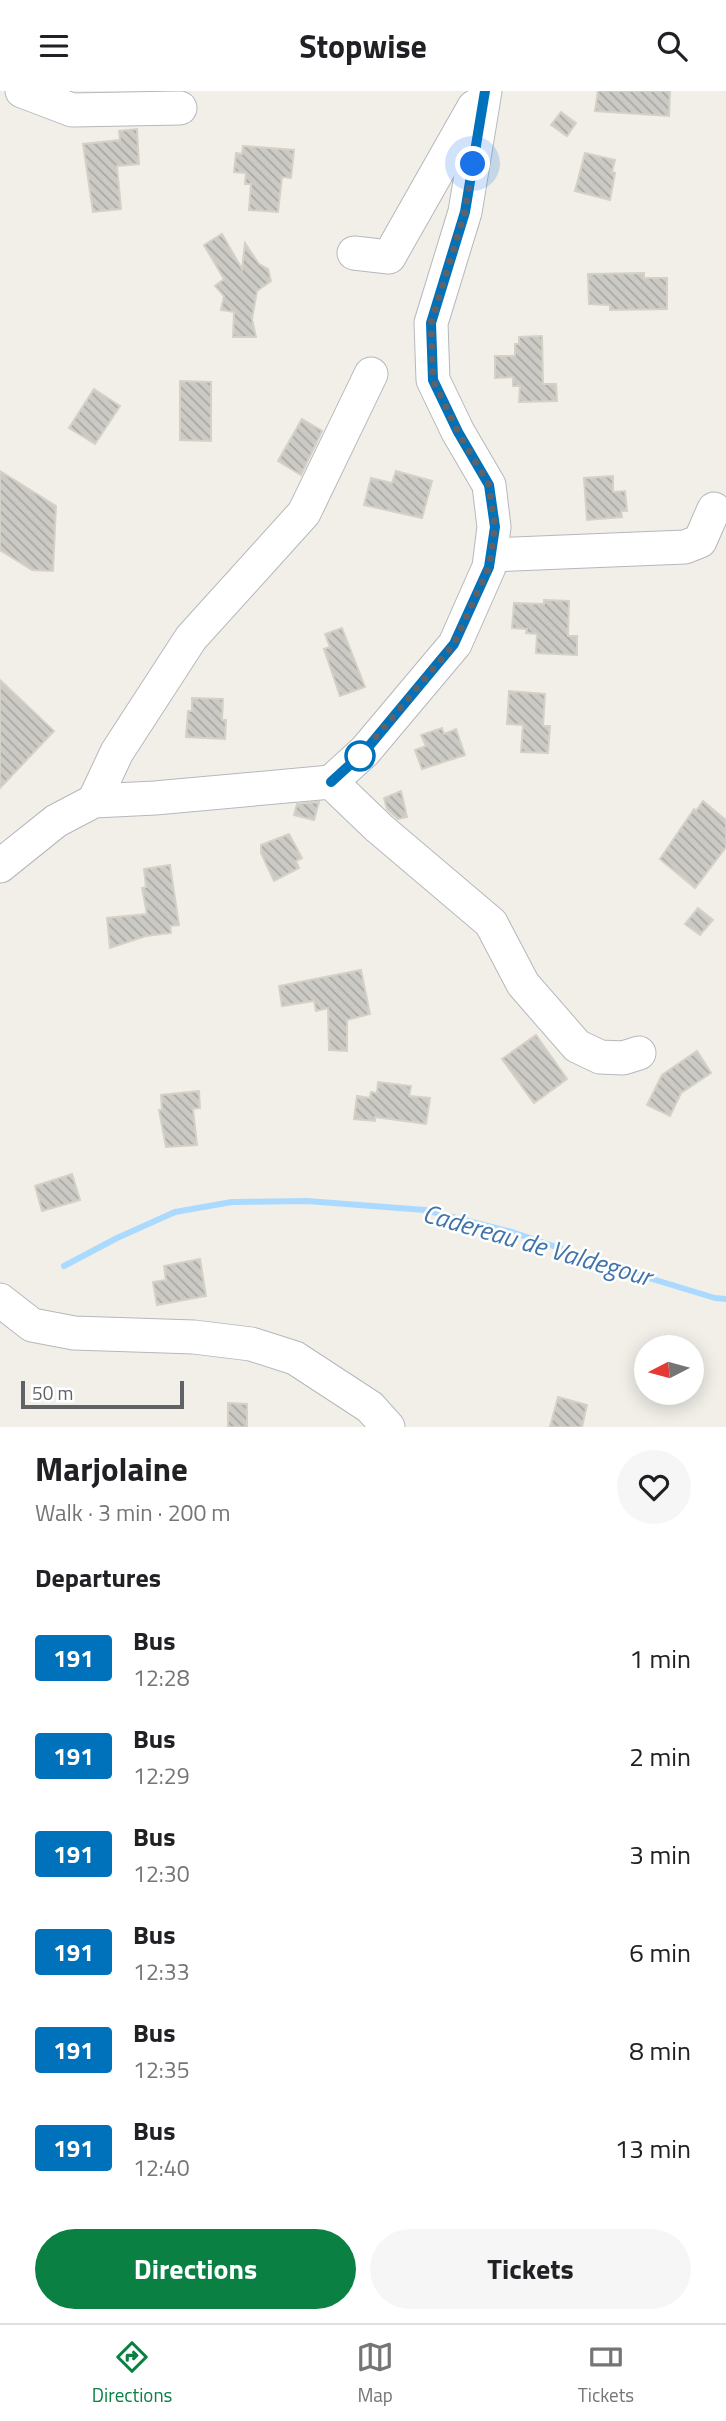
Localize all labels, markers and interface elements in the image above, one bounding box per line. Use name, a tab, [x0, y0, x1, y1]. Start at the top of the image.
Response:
text: Stopwise	[299, 22, 427, 70]
icon: menu	[35, 27, 73, 65]
icon: search	[653, 27, 691, 65]
your location	[455, 146, 490, 181]
unlabelled marker	[345, 741, 375, 771]
water label: Cadereau de Valdegour	[418, 1193, 659, 1297]
north arrow	[634, 1335, 704, 1405]
map controls	[634, 1335, 704, 1405]
scale bar	[21, 1378, 184, 1410]
text: 50 m	[32, 1378, 73, 1407]
text: Marjolaine	[35, 1444, 188, 1494]
button: heart	[617, 1450, 691, 1524]
text: Walk · 3 min · 200 m	[35, 1495, 231, 1530]
text: Departures	[35, 1558, 161, 1597]
text: Bus	[133, 1621, 175, 1660]
text: 1 min	[629, 1639, 691, 1678]
text: 191	[53, 1640, 94, 1676]
text: 12:28	[133, 1660, 190, 1695]
text: Bus	[133, 1719, 175, 1758]
text: 2 min	[629, 1737, 691, 1776]
text: 191	[53, 1738, 94, 1774]
text: 12:29	[133, 1758, 190, 1793]
text: Bus	[133, 1817, 175, 1856]
text: 3 min	[629, 1835, 691, 1874]
text: 191	[53, 1836, 94, 1872]
text: 12:30	[133, 1856, 190, 1891]
text: Bus	[133, 1915, 175, 1954]
text: 6 min	[629, 1933, 691, 1972]
text: 191	[53, 1934, 94, 1970]
text: 12:33	[133, 1954, 190, 1989]
text: Bus	[133, 2013, 175, 2052]
text: 8 min	[629, 2031, 691, 2070]
text: 191	[53, 2032, 94, 2068]
text: 12:35	[133, 2052, 190, 2087]
text: Bus	[133, 2111, 175, 2150]
text: 13 min	[615, 2129, 691, 2168]
text: 191	[53, 2130, 94, 2166]
text: 12:40	[133, 2150, 190, 2185]
button: Directions	[35, 2229, 356, 2309]
button: Tickets	[370, 2229, 691, 2309]
tab: Directions	[92, 2338, 172, 2409]
tab: Map	[356, 2338, 394, 2409]
tab: Tickets	[578, 2338, 634, 2409]

